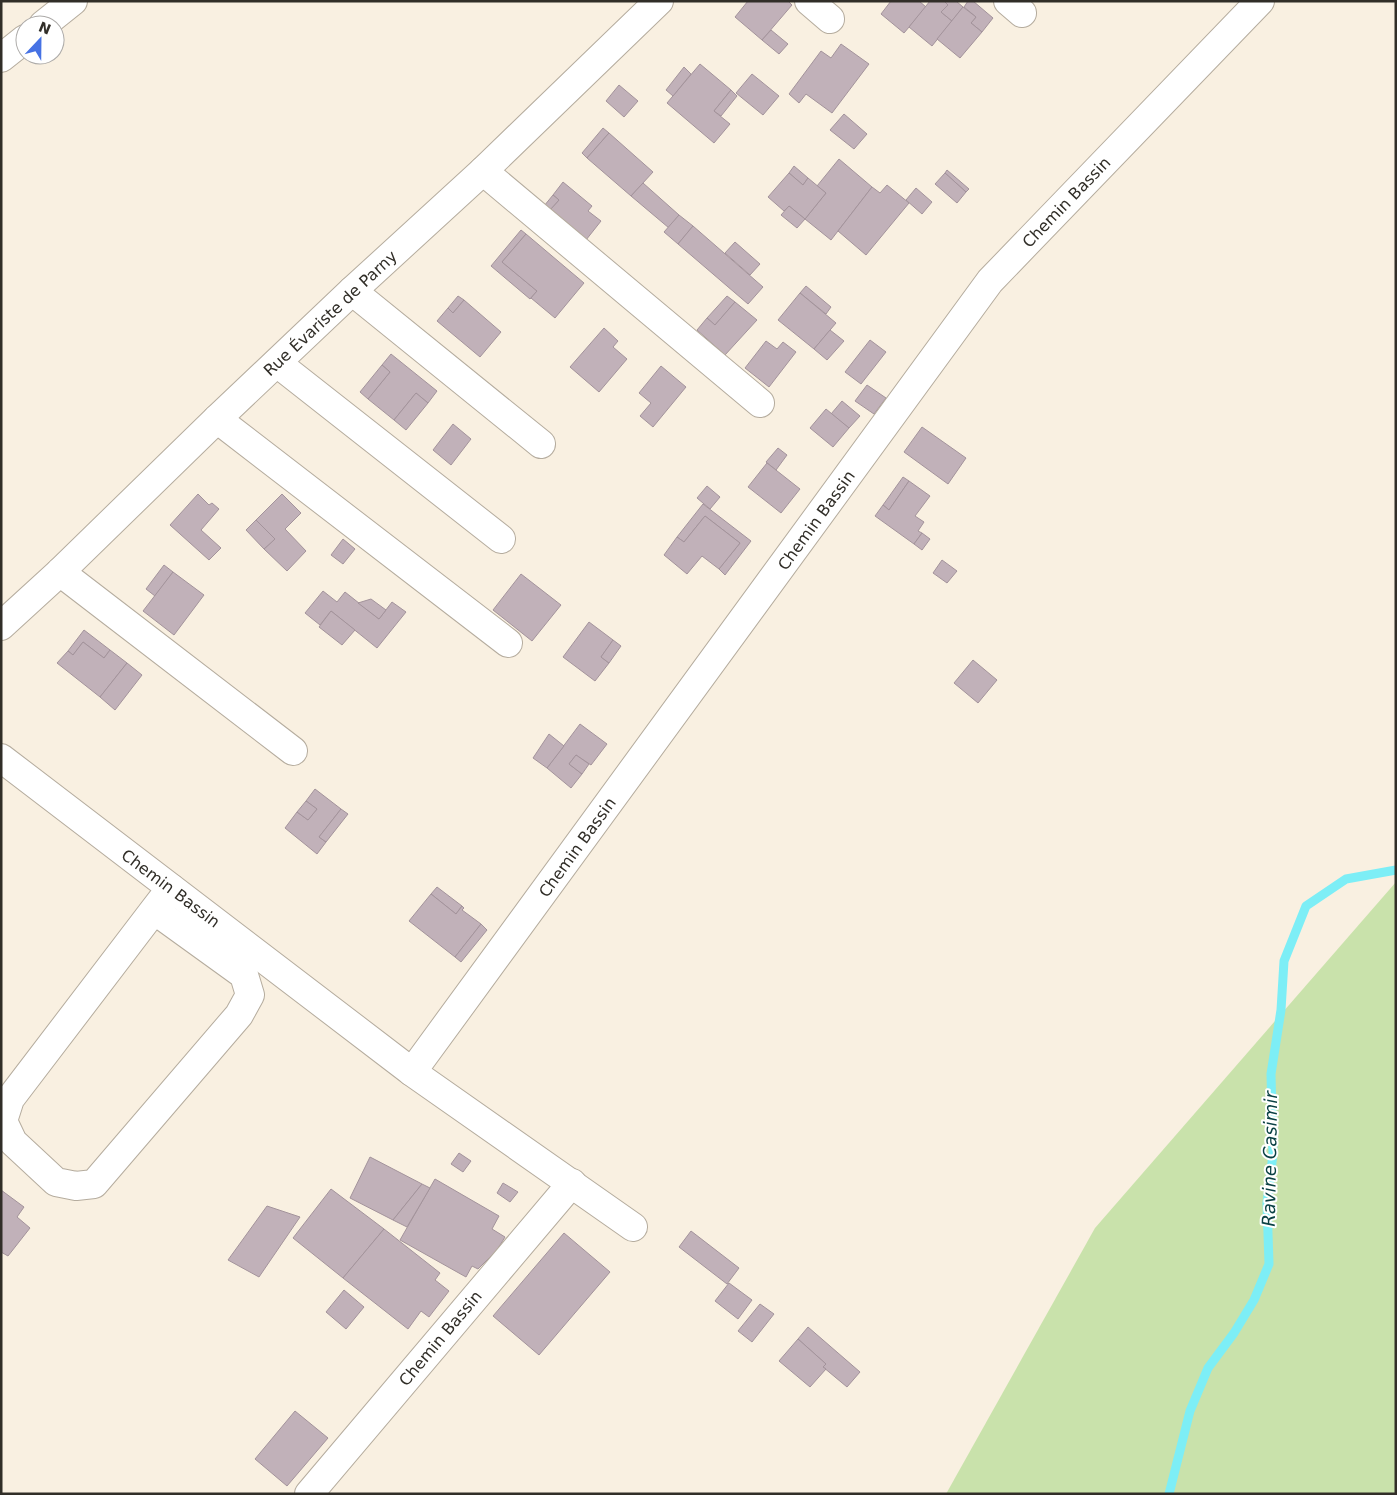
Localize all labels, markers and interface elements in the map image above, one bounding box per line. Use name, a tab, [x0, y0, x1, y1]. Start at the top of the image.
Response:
north arrow	[15, 15, 65, 65]
text: N	[36, 18, 53, 38]
street label: Chemin Bassin	[1018, 153, 1114, 252]
street label: Rue Évariste de Parny	[260, 247, 401, 380]
street label: Chemin Bassin	[774, 467, 859, 574]
street label: Chemin Bassin	[535, 794, 620, 901]
street label: Chemin Bassin	[118, 845, 224, 932]
water label: Ravine Casimir	[1258, 1090, 1281, 1227]
street label: Chemin Bassin	[395, 1287, 486, 1390]

